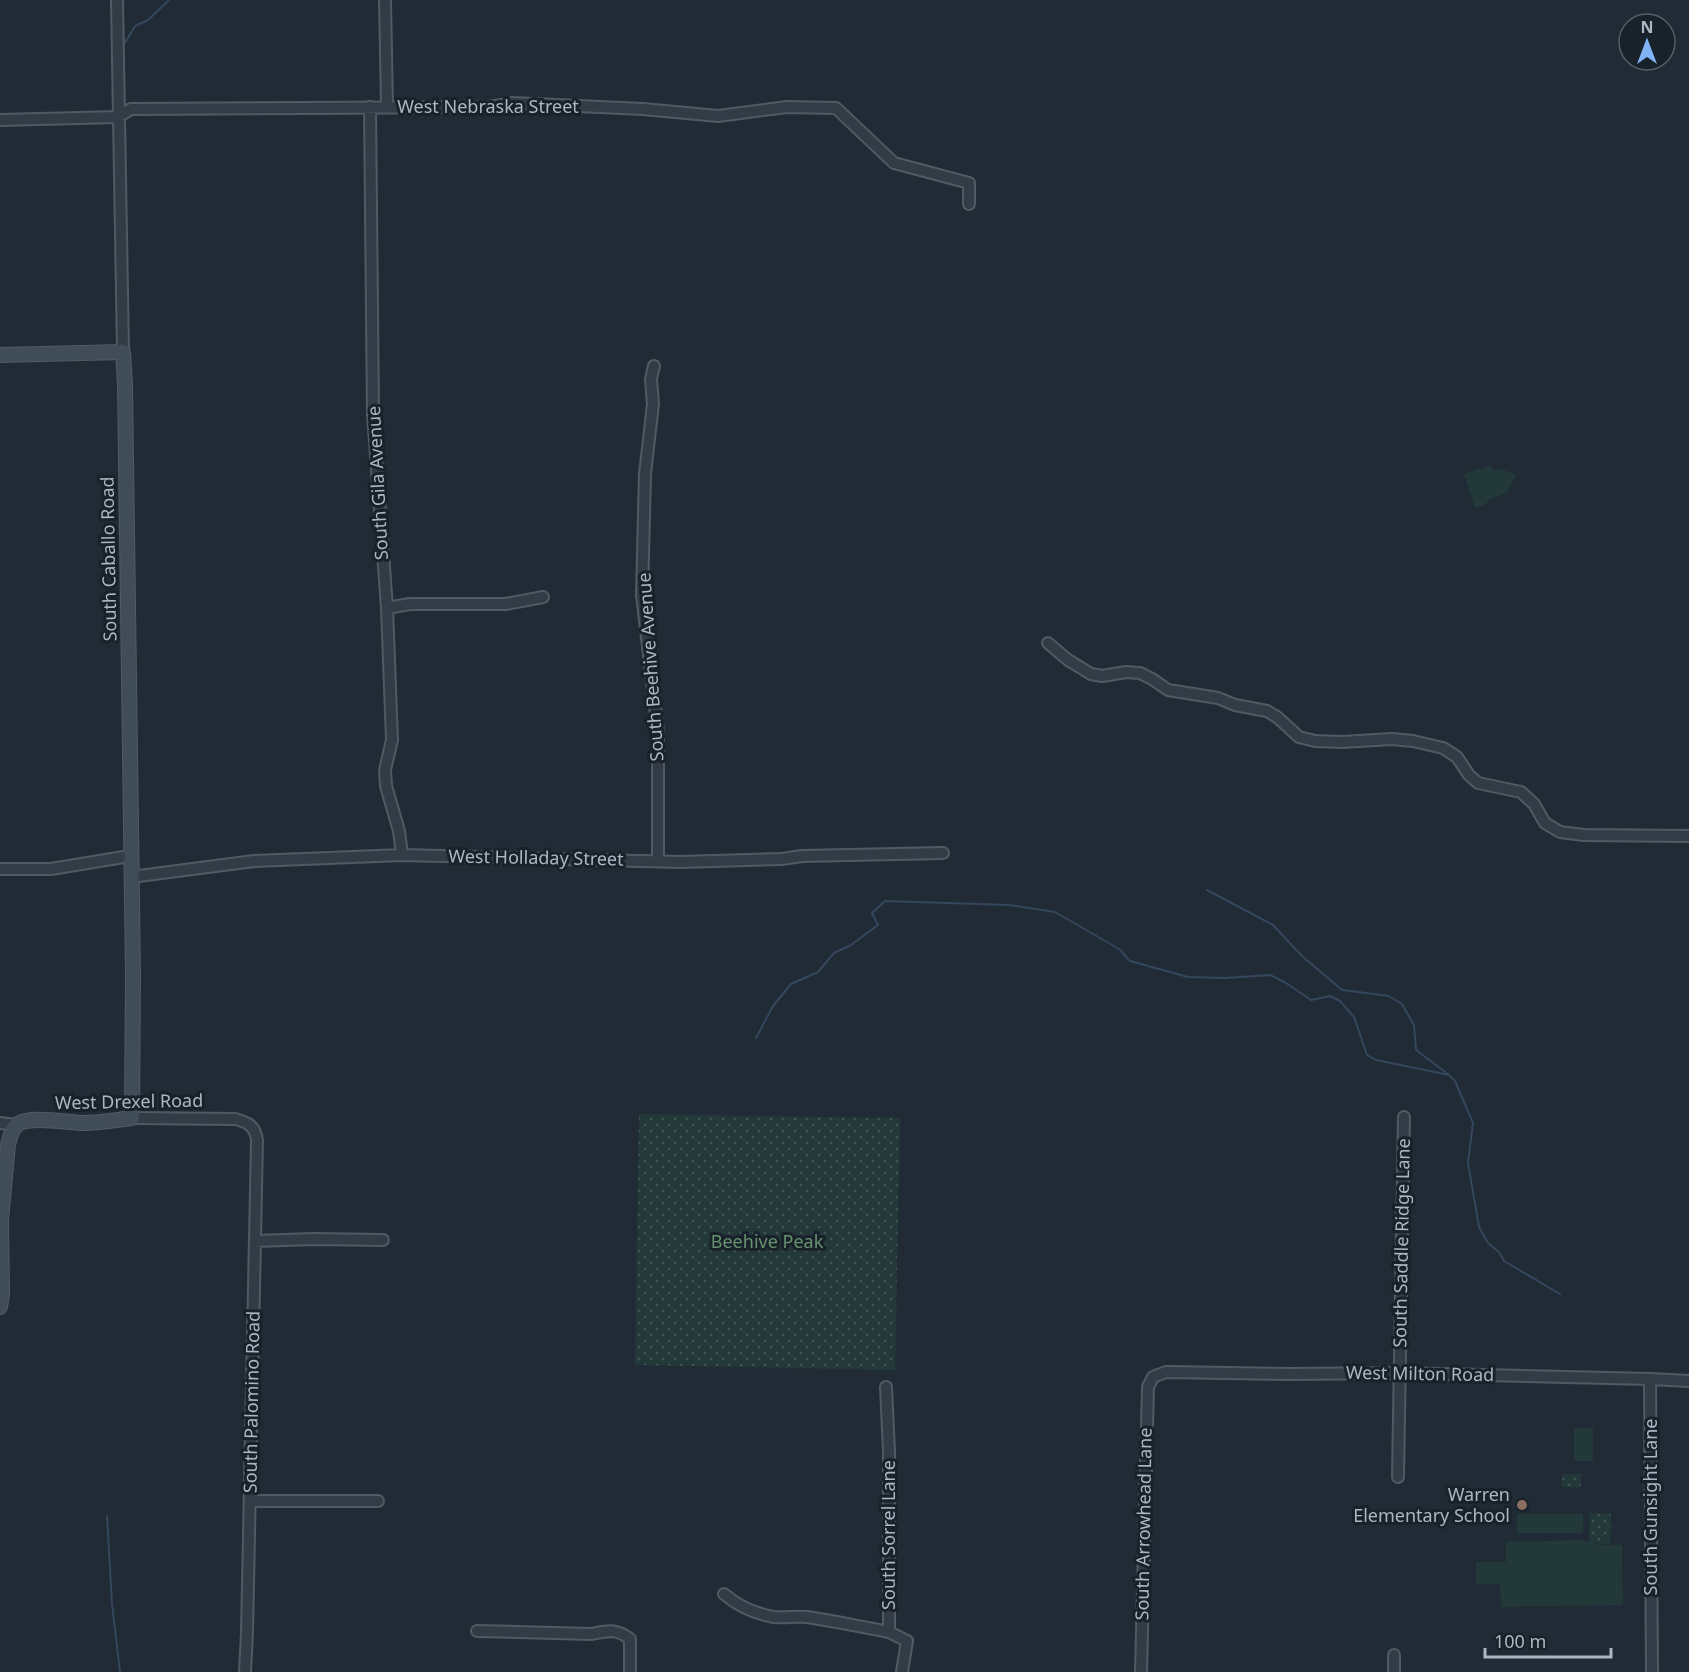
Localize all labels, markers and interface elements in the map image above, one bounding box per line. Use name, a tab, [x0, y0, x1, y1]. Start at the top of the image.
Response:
north arrow	[1617, 12, 1677, 72]
text: N	[1640, 16, 1654, 38]
street label: West Nebraska Street	[397, 94, 579, 118]
street label: South Gila Avenue	[361, 405, 393, 561]
street label: South Caballo Road	[95, 476, 121, 642]
street label: South Beehive Avenue	[631, 572, 669, 762]
street label: West Holladay Street	[448, 843, 624, 871]
street label: West Drexel Road	[55, 1088, 203, 1114]
street label: South Saddle Ridge Lane	[1387, 1138, 1415, 1348]
park label: Beehive Peak	[711, 1229, 824, 1253]
street label: South Palomino Road	[237, 1311, 265, 1493]
street label: West Milton Road	[1346, 1360, 1494, 1386]
street label: South Gunsight Lane	[1638, 1419, 1662, 1596]
street label: South Arrowhead Lane	[1129, 1427, 1157, 1621]
street label: South Sorrel Lane	[876, 1460, 900, 1610]
place label: Warren Elementary School	[1353, 1482, 1510, 1527]
marker: Warren Elementary School	[1515, 1498, 1529, 1512]
scale bar	[1485, 1621, 1611, 1659]
text: 100 m	[1494, 1629, 1546, 1653]

